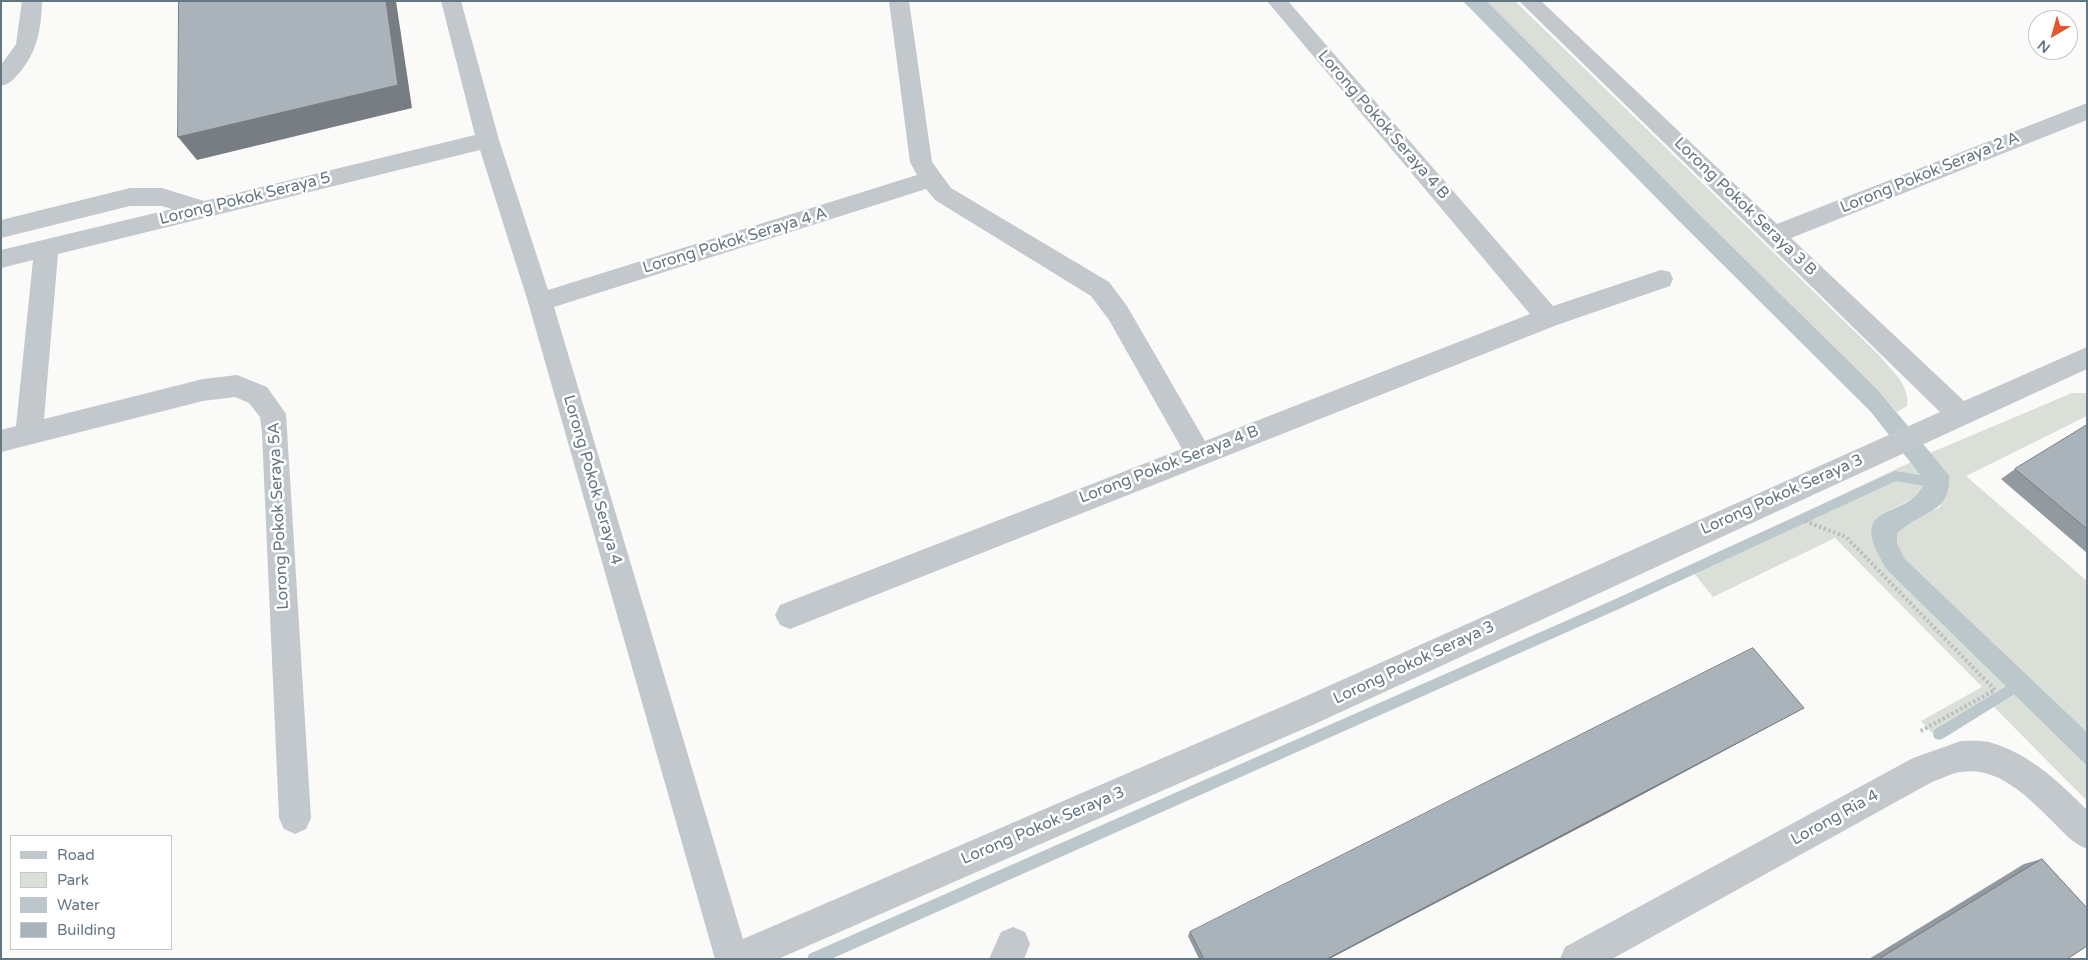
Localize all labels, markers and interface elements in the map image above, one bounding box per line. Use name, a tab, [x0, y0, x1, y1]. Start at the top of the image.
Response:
north arrow	[2028, 10, 2078, 60]
text: N	[2034, 36, 2054, 57]
street label: Lorong Pokok Seraya 4 B	[1313, 47, 1453, 203]
street label: Lorong Pokok Seraya 2 A	[1838, 128, 2022, 218]
street label: Lorong Pokok Seraya 3 B	[1670, 134, 1820, 280]
street label: Lorong Pokok Seraya 5	[157, 168, 333, 230]
street label: Lorong Pokok Seraya 4 A	[641, 204, 829, 278]
street label: Lorong Pokok Seraya 4	[559, 393, 625, 567]
street label: Lorong Pokok Seraya 5A	[265, 422, 293, 610]
street label: Lorong Pokok Seraya 4 B	[1076, 422, 1262, 508]
street label: Lorong Pokok Seraya 3	[1698, 451, 1866, 539]
street label: Lorong Pokok Seraya 3	[1330, 617, 1498, 709]
street label: Lorong Pokok Seraya 3	[958, 783, 1128, 869]
street label: Lorong Ria 4	[1788, 786, 1882, 850]
legend	[10, 835, 172, 950]
text: Road	[57, 846, 95, 864]
text: Park	[57, 871, 89, 889]
text: Water	[57, 896, 100, 914]
text: Building	[57, 921, 116, 939]

